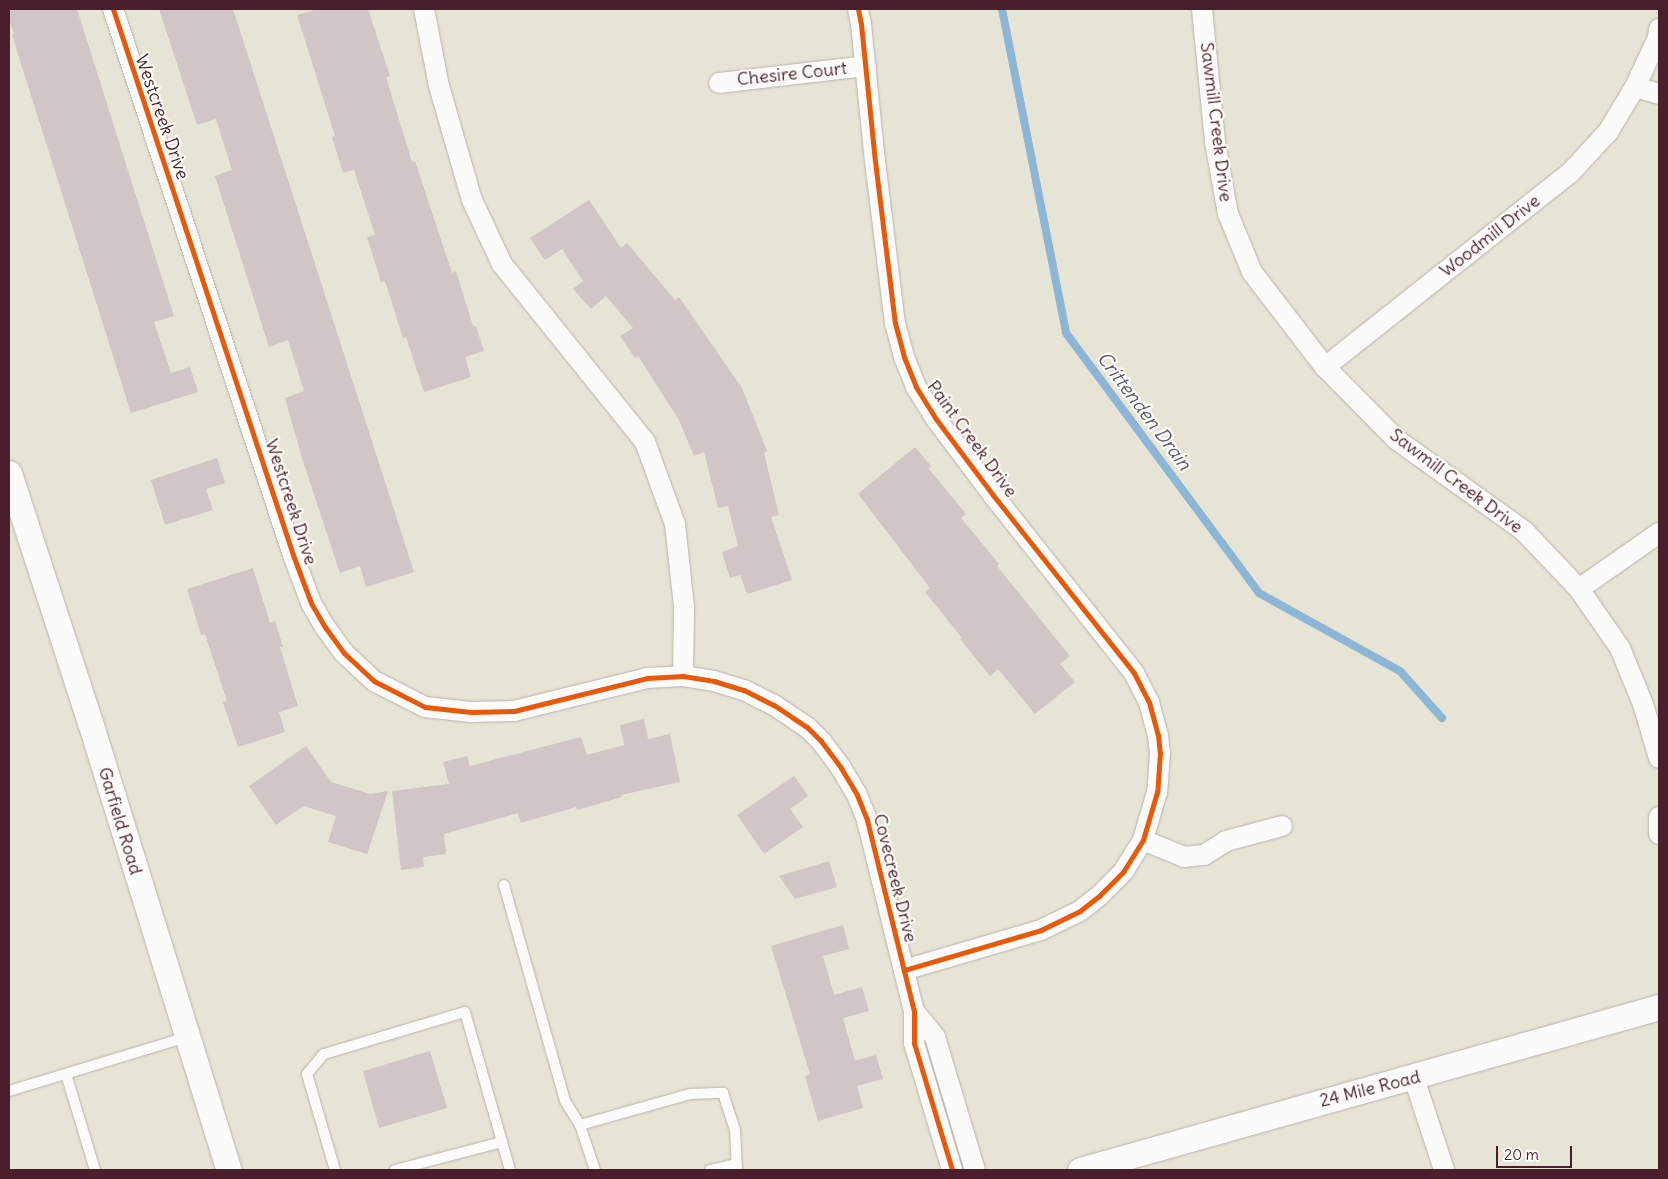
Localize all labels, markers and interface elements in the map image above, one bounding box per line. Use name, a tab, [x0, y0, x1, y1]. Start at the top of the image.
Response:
street label: Sawmill Creek Drive	[1195, 41, 1237, 203]
street label: Westcreek Drive	[130, 52, 194, 182]
street label: Chesire Court	[736, 57, 848, 91]
street label: Woodmill Drive	[1436, 190, 1544, 282]
water label: Crittenden Drain	[1092, 347, 1196, 475]
street label: Paint Creek Drive	[922, 376, 1022, 502]
street label: Sawmill Creek Drive	[1385, 424, 1527, 538]
street label: Westcreek Drive	[260, 436, 322, 568]
street label: Garfield Road	[93, 765, 147, 877]
street label: Covecreek Drive	[869, 812, 921, 944]
street label: 24 Mile Road	[1317, 1066, 1423, 1112]
scale bar	[1498, 1136, 1574, 1168]
text: 20 m	[1504, 1145, 1539, 1164]

